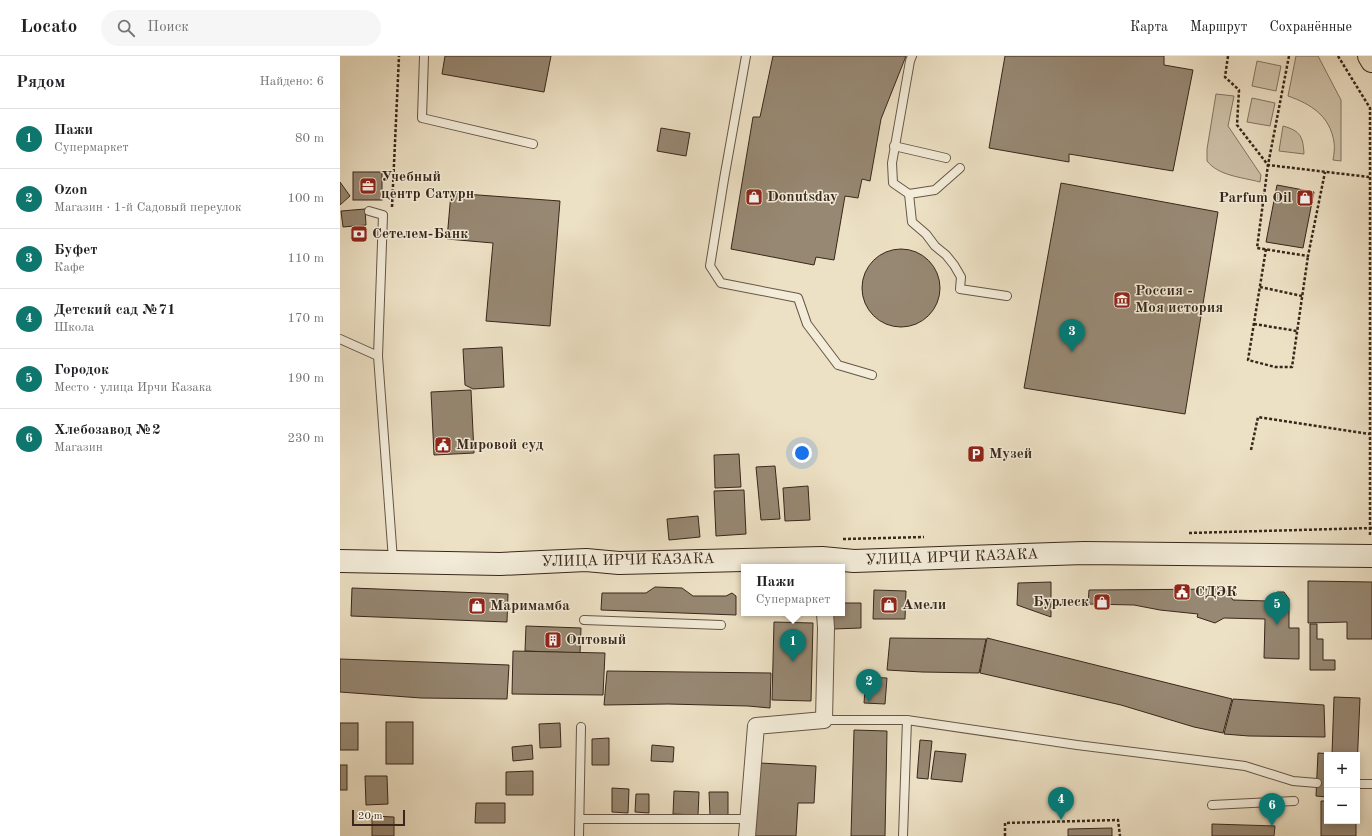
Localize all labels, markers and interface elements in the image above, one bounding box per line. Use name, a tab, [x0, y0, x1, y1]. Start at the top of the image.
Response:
search box	[101, 10, 381, 46]
icon: search	[115, 17, 137, 39]
text: Locato	[20, 18, 77, 37]
text: Поиск	[147, 20, 189, 35]
text: Карта	[1130, 20, 1168, 34]
text: Маршрут	[1190, 20, 1247, 34]
text: Сохранённые	[1269, 20, 1352, 34]
text: Рядом	[16, 74, 65, 91]
text: Найдено: 6	[260, 75, 324, 88]
text: Пажи	[54, 123, 93, 138]
text: 1	[25, 132, 33, 145]
text: 80 m	[295, 132, 324, 145]
text: Супермаркет	[54, 141, 129, 154]
place label: Учебный центр Сатурн	[381, 170, 474, 202]
office icon: Учебный центр Сатурн	[358, 176, 378, 196]
text: Ozon	[54, 183, 87, 198]
shop icon: Donutsday	[744, 187, 764, 207]
shop icon: Parfum Oil	[1295, 188, 1315, 208]
place label: Donutsday	[767, 190, 838, 205]
place label: Parfum Oil	[1219, 191, 1292, 206]
text: 2	[25, 192, 33, 205]
text: 100 m	[287, 192, 324, 205]
text: Магазин · 1-й Садовый переулок	[54, 201, 242, 214]
bank icon: Сетелем-Банк	[349, 224, 369, 244]
place label: Сетелем-Банк	[372, 227, 468, 242]
text: Буфет	[54, 243, 98, 258]
text: 3	[25, 252, 33, 265]
text: 110 m	[287, 252, 324, 265]
text: Кафе	[54, 261, 85, 274]
place label: Россия - Моя история	[1135, 284, 1223, 316]
museum icon: Россия - Моя история	[1112, 290, 1132, 310]
text: Детский сад №71	[54, 303, 176, 318]
text: 4	[25, 312, 33, 325]
text: 170 m	[287, 312, 324, 325]
pin: 3	[1059, 319, 1085, 352]
text: Школа	[54, 321, 94, 334]
text: Городок	[54, 363, 109, 378]
text: 5	[25, 372, 33, 385]
text: 190 m	[287, 372, 324, 385]
text: Место · улица Ирчи Казака	[54, 381, 212, 394]
text: Хлебозавод №2	[54, 423, 161, 438]
text: 6	[25, 432, 33, 445]
text: 230 m	[287, 432, 324, 445]
public building icon: Мировой суд	[433, 435, 453, 455]
place label: Мировой суд	[456, 438, 544, 453]
text: Магазин	[54, 441, 103, 454]
your location	[792, 443, 812, 463]
parking icon: Музей	[966, 444, 986, 464]
place label: Музей	[989, 447, 1032, 462]
street label: УЛИЦА ИРЧИ КАЗАКА	[865, 547, 1039, 569]
street label: УЛИЦА ИРЧИ КАЗАКА	[541, 552, 715, 570]
popup	[741, 564, 845, 616]
text: Пажи	[756, 575, 795, 590]
public building icon: СДЭК	[1172, 582, 1192, 602]
place label: СДЭК	[1195, 585, 1237, 600]
shop icon: Бурлеск	[1092, 592, 1112, 612]
pin: 5	[1264, 592, 1290, 625]
text: Супермаркет	[756, 593, 830, 606]
shop icon: Амели	[879, 595, 899, 615]
place label: Бурлеск	[1033, 595, 1089, 610]
shop icon: Маримамба	[467, 596, 487, 616]
place label: Амели	[902, 598, 946, 613]
place label: Маримамба	[490, 599, 570, 614]
pin: 1	[780, 629, 806, 662]
building icon: Оптовый	[543, 630, 563, 650]
place label: Оптовый	[566, 633, 626, 648]
pin: 2	[856, 669, 882, 702]
map controls	[1324, 752, 1360, 824]
button: +	[1324, 752, 1360, 788]
pin: 4	[1048, 787, 1074, 820]
button: −	[1324, 788, 1360, 824]
pin: 6	[1259, 793, 1285, 826]
scale bar	[352, 808, 405, 827]
text: 20 m	[358, 811, 383, 822]

